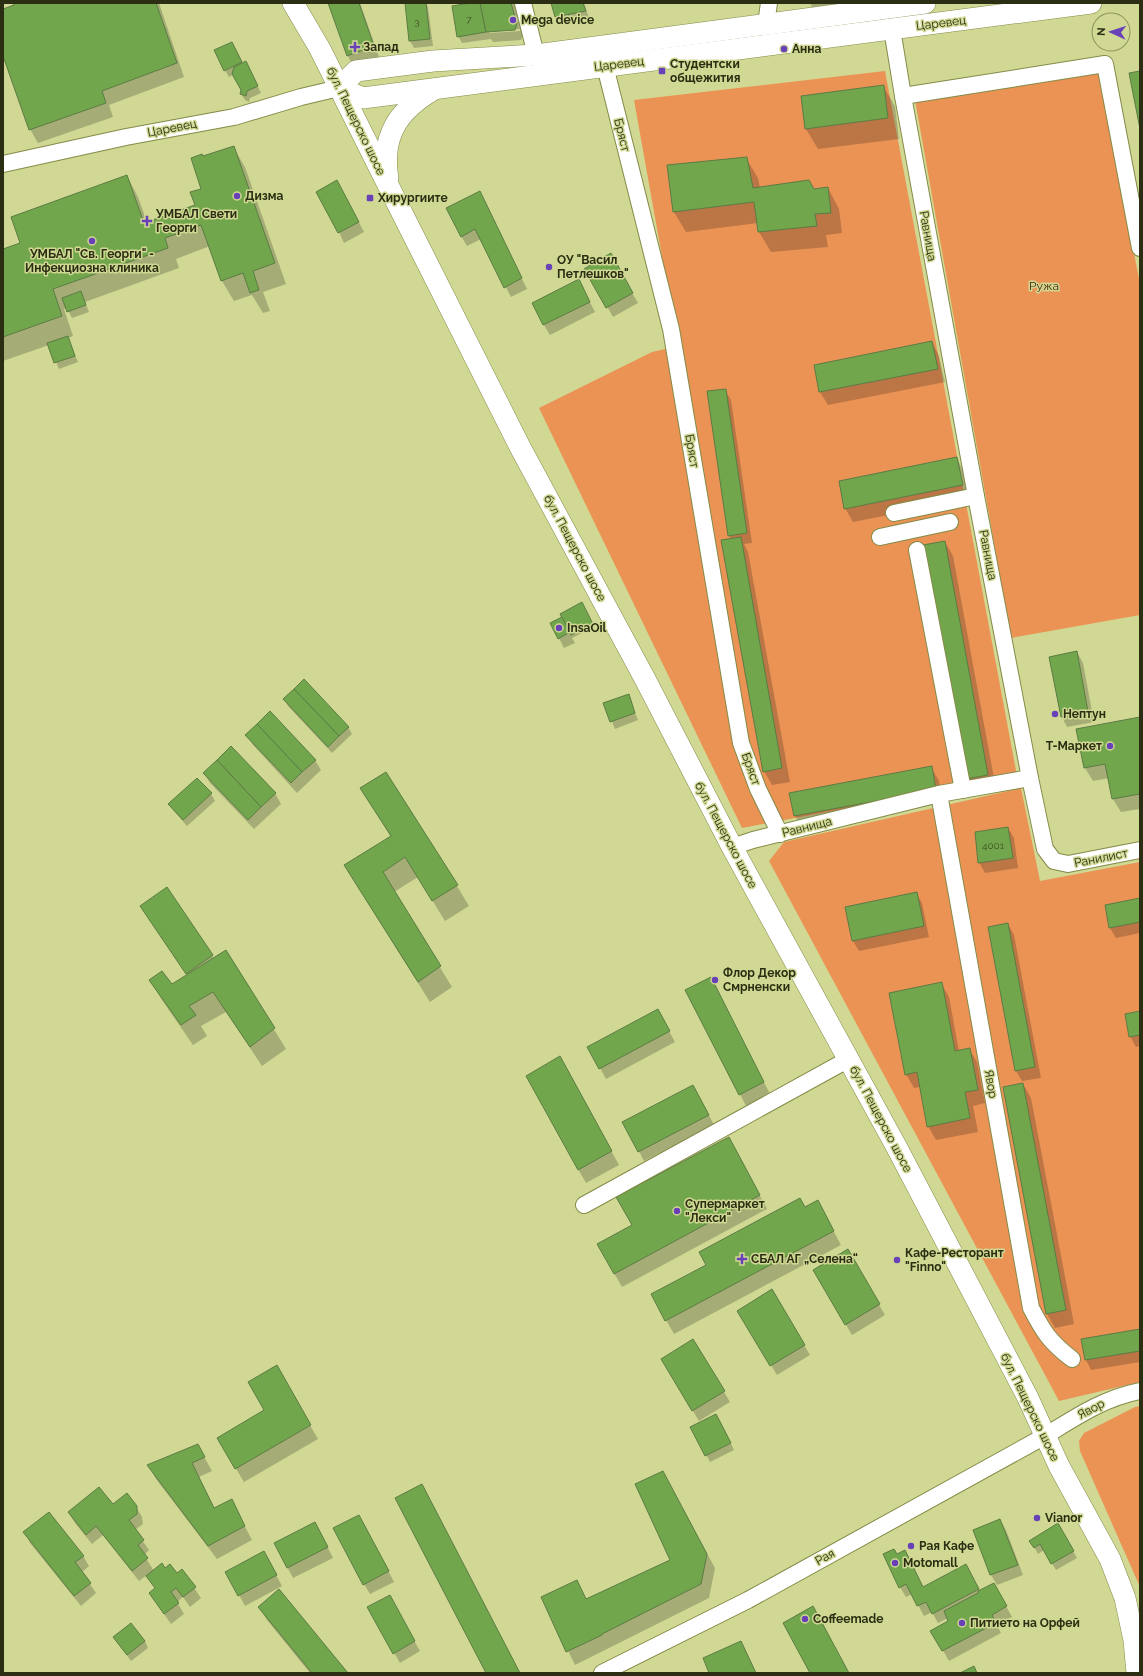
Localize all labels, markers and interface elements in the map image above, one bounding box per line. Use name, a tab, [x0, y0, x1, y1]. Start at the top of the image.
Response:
north arrow	[1091, 12, 1131, 52]
place label: Mega device	[521, 13, 594, 27]
street label: Царевец	[915, 13, 967, 33]
house number: 7	[466, 14, 472, 25]
marker: Mega device	[508, 15, 518, 25]
house number: 3	[414, 16, 420, 27]
text: N	[1095, 27, 1108, 36]
place label: Запад	[363, 40, 399, 54]
marker: Запад	[350, 42, 360, 52]
place label: Анна	[792, 42, 822, 56]
marker: Анна	[779, 44, 789, 54]
street label: Царевец	[593, 54, 645, 74]
place label: Студентски общежития	[670, 57, 740, 85]
street label: бул. Пещерско шосе	[324, 65, 388, 177]
marker: Студентски общежития	[657, 66, 667, 76]
street label: Царевец	[146, 116, 198, 140]
street label: Бряст	[611, 117, 633, 153]
place label: Дизма	[245, 189, 284, 203]
marker: Дизма	[232, 191, 242, 201]
place label: Хирургиите	[377, 191, 448, 205]
marker: Хирургиите	[365, 193, 375, 203]
place label: УМБАЛ Свети Георги	[155, 207, 237, 235]
street label: Равнища	[917, 210, 939, 262]
marker: УМБАЛ Свети Георги	[141, 215, 153, 227]
marker: УМБАЛ "Св. Георги" - Инфекциозна клиника	[87, 236, 97, 246]
place label: УМБАЛ "Св. Георги" - Инфекциозна клиника	[25, 247, 159, 275]
place label: ОУ "Васил Петлешков"	[557, 253, 629, 281]
marker: ОУ "Васил Петлешков"	[544, 262, 554, 272]
park label: Ружа	[1029, 279, 1059, 293]
street label: Бряст	[682, 433, 702, 469]
street label: бул. Пещерско шосе	[541, 492, 609, 604]
street label: Равнища	[976, 529, 1000, 581]
place label: InsaOil	[567, 621, 607, 635]
marker: InsaOil	[554, 623, 564, 633]
place label: Нептун	[1063, 707, 1106, 721]
marker: Нептун	[1050, 709, 1060, 719]
place label: Т-Маркет	[1046, 739, 1102, 753]
marker: Т-Маркет	[1105, 741, 1115, 751]
street label: Бряст	[739, 751, 763, 788]
street label: бул. Пещерско шосе	[692, 779, 760, 891]
street label: Равнища	[781, 814, 833, 840]
house number: 4001	[982, 840, 1005, 851]
street label: Ранилист	[1073, 846, 1129, 870]
place label: Флор Декор Смрненски	[723, 966, 796, 994]
marker: Флор Декор Смрненски	[710, 975, 720, 985]
street label: бул. Пещерско шосе	[847, 1063, 915, 1175]
street label: Явор	[982, 1069, 1000, 1099]
place label: Супермаркет "Лекси"	[685, 1197, 765, 1225]
marker: Супермаркет "Лекси"	[672, 1206, 682, 1216]
place label: Кафе-Ресторант "Finno"	[905, 1246, 1004, 1274]
place label: СБАЛ АГ „Селена“	[751, 1252, 858, 1266]
marker: СБАЛ АГ „Селена“	[736, 1253, 748, 1265]
marker: Кафе-Ресторант "Finno"	[892, 1255, 902, 1265]
street label: бул. Пещерско шосе	[998, 1351, 1062, 1463]
street label: Явор	[1075, 1396, 1107, 1422]
place label: Vianor	[1045, 1511, 1083, 1525]
marker: Vianor	[1032, 1513, 1042, 1523]
place label: Рая Кафе	[919, 1539, 974, 1553]
marker: Рая Кафе	[906, 1541, 916, 1551]
street label: Рая	[813, 1546, 837, 1568]
place label: Motomall	[903, 1556, 958, 1570]
marker: Motomall	[890, 1558, 900, 1568]
place label: Coffeemade	[813, 1612, 883, 1626]
marker: Coffeemade	[800, 1614, 810, 1624]
place label: Питието на Орфей	[970, 1616, 1080, 1630]
marker: Питието на Орфей	[957, 1618, 967, 1628]

